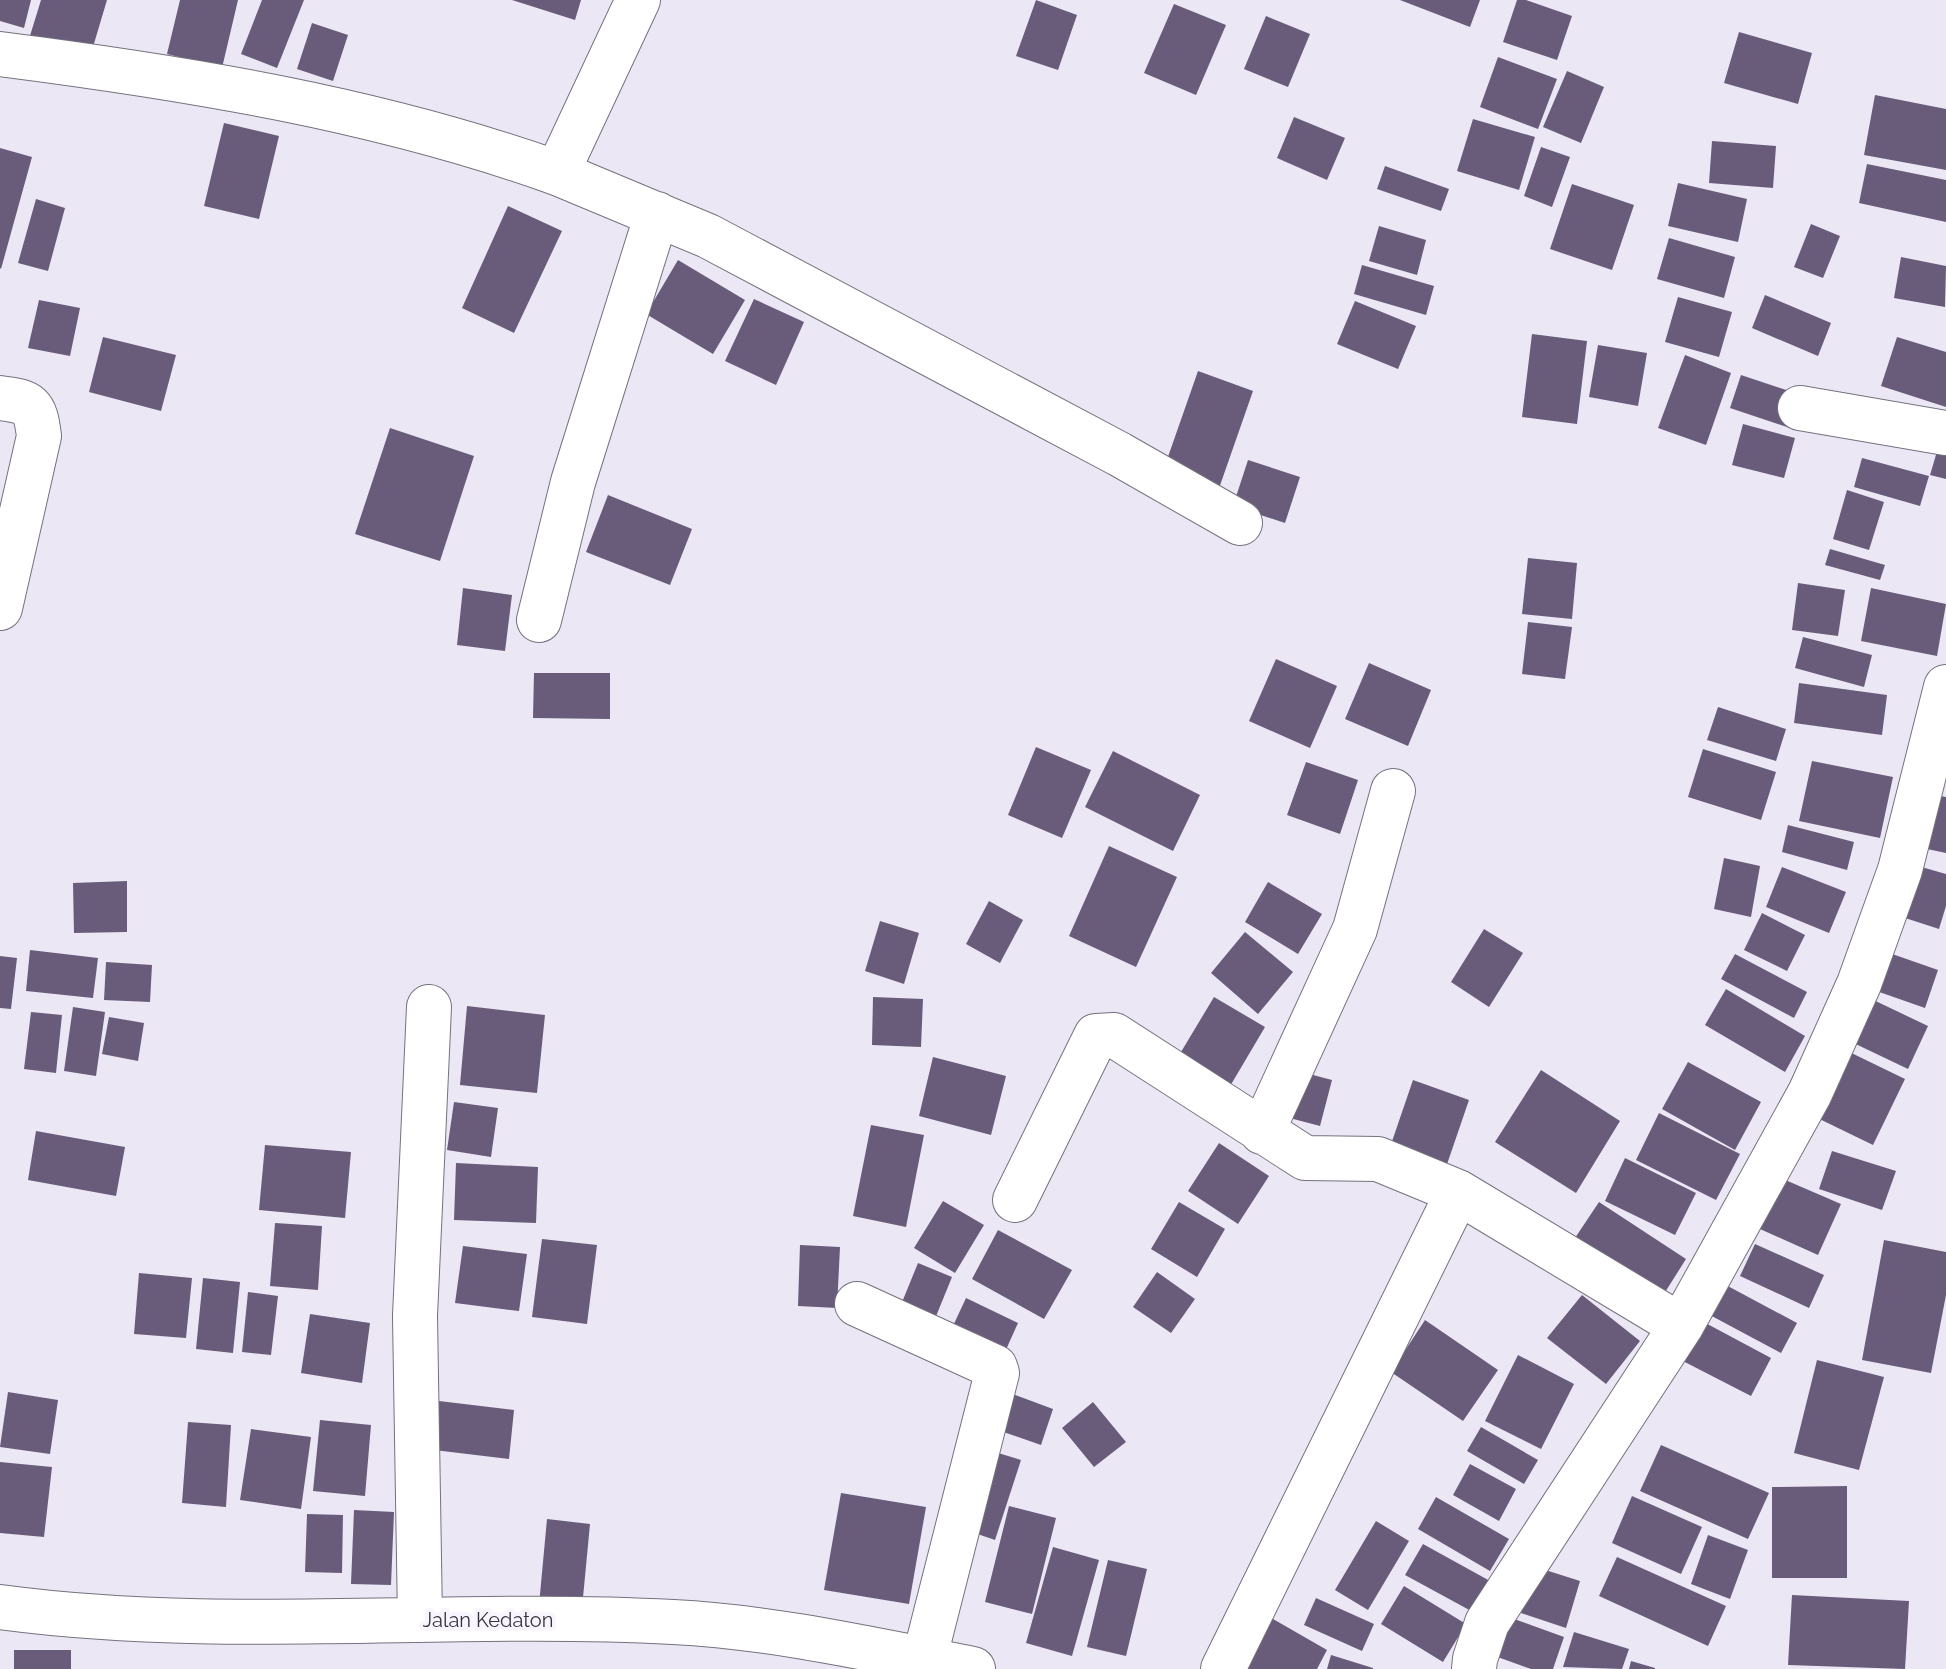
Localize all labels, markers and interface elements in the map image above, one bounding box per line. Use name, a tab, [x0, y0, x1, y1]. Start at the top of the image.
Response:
street label: Jalan Kedaton	[423, 1608, 553, 1632]

